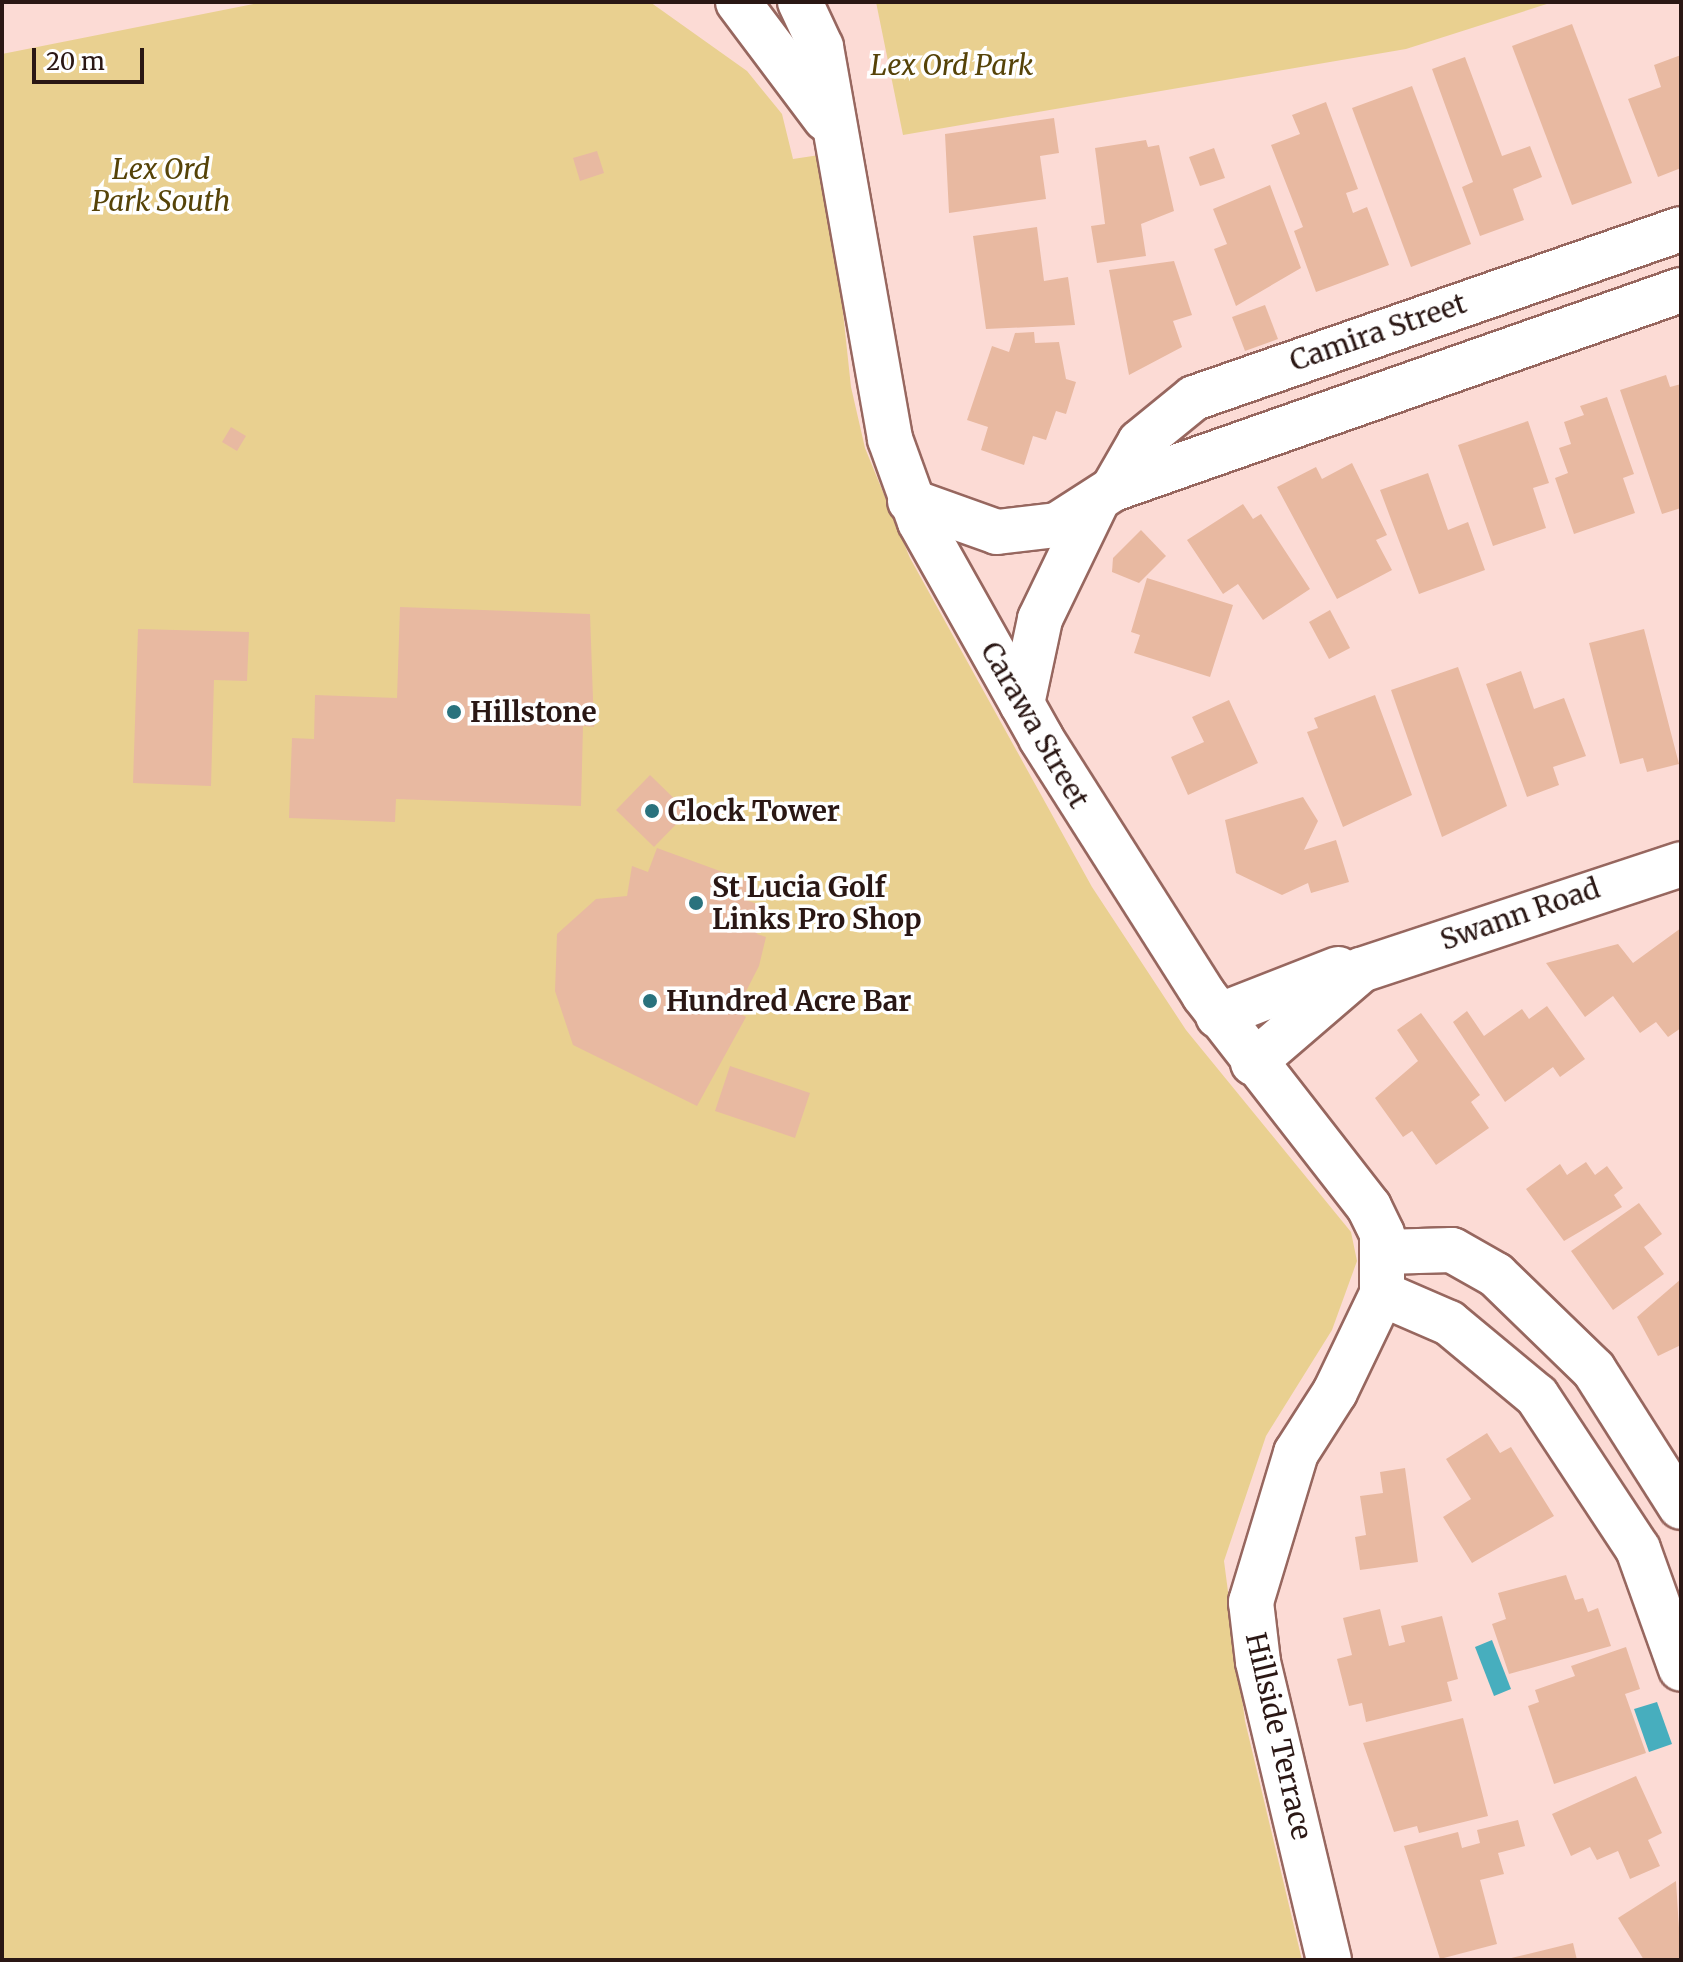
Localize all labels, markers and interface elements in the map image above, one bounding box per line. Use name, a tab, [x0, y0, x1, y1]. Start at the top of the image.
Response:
scale bar	[36, 32, 148, 82]
text: 20 m	[46, 46, 105, 77]
park label: Lex Ord Park	[871, 48, 1033, 82]
park label: Lex Ord Park South	[92, 152, 230, 218]
street label: Camira Street	[1285, 286, 1471, 378]
street label: Carawa Street	[974, 636, 1096, 814]
place label: Hillstone	[470, 695, 597, 729]
marker: Hillstone	[445, 703, 463, 721]
place label: Clock Tower	[668, 794, 840, 828]
marker: Clock Tower	[643, 802, 661, 820]
place label: St Lucia Golf Links Pro Shop	[712, 870, 922, 936]
street label: Swann Road	[1436, 871, 1604, 957]
marker: St Lucia Golf Links Pro Shop	[687, 894, 705, 912]
place label: Hundred Acre Bar	[666, 984, 911, 1018]
marker: Hundred Acre Bar	[641, 992, 659, 1010]
street label: Hillside Terrace	[1239, 1629, 1319, 1843]

